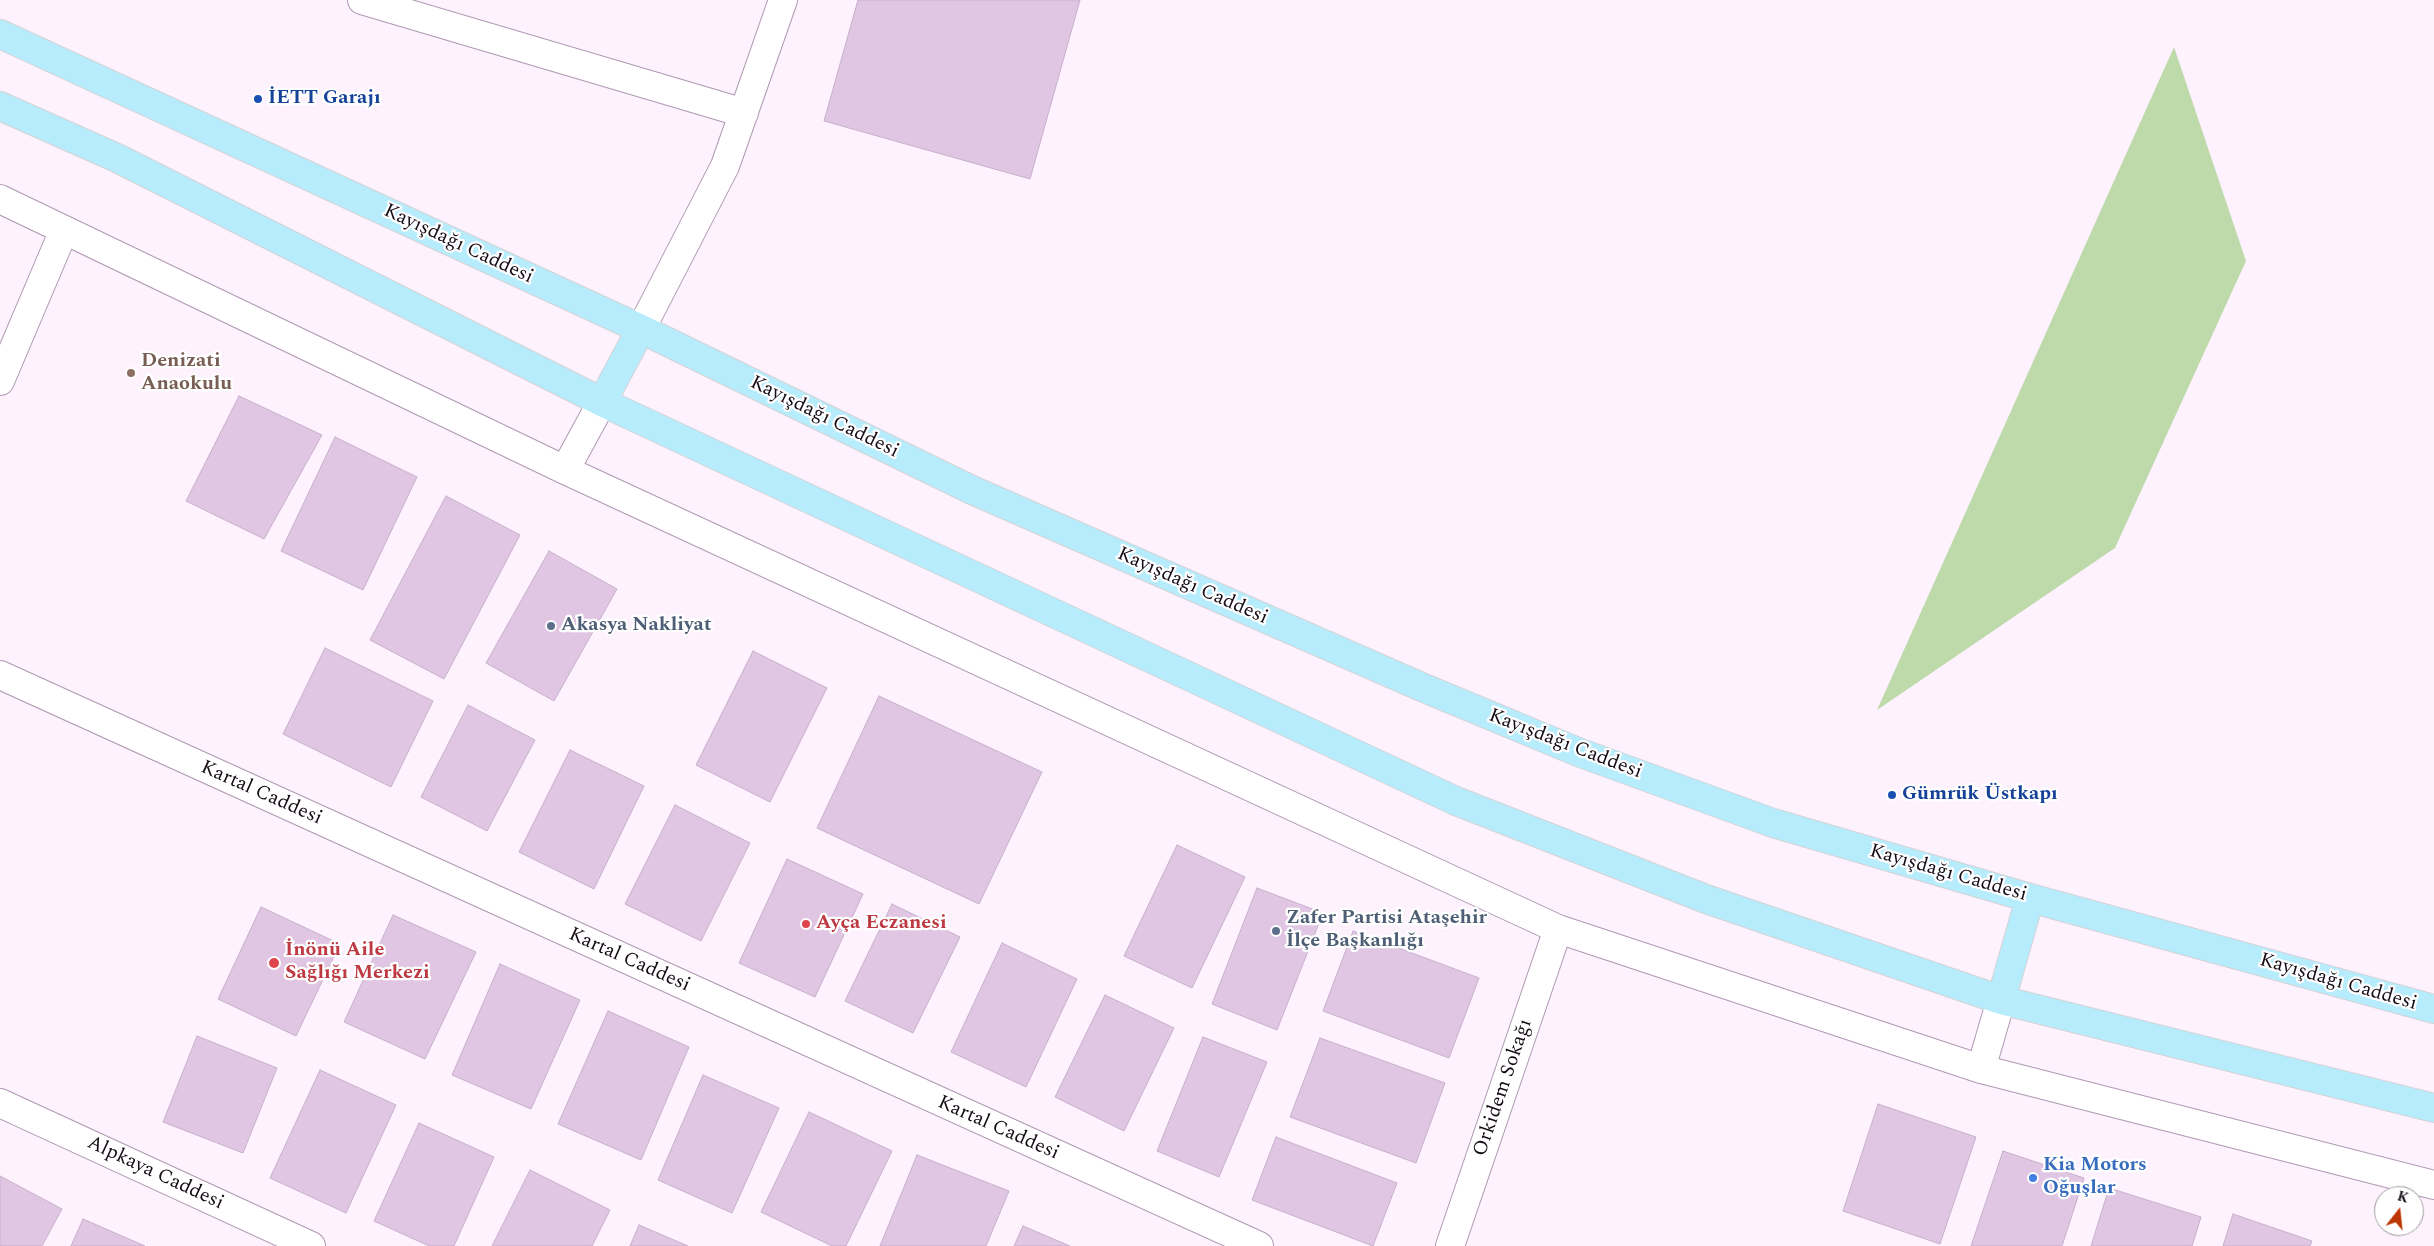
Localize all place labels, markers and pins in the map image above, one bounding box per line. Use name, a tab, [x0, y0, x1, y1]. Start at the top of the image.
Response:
place label: İETT Garajı	[268, 87, 381, 111]
marker: İETT Garajı	[252, 93, 264, 105]
place label: Denizati Anaokulu	[141, 350, 232, 397]
marker: Denizati Anaokulu	[125, 367, 137, 379]
place label: Akasya Nakliyat	[561, 614, 712, 638]
marker: Akasya Nakliyat	[545, 620, 557, 632]
place label: Gümrük Üstkapı	[1902, 783, 2058, 807]
marker: Gümrük Üstkapı	[1886, 789, 1898, 801]
place label: Zafer Partisi Ataşehir İlçe Başkanlığı	[1286, 907, 1487, 954]
place label: Ayça Eczanesi	[816, 912, 947, 936]
marker: Ayça Eczanesi	[800, 918, 812, 930]
marker: Zafer Partisi Ataşehir İlçe Başkanlığı	[1270, 925, 1282, 937]
place label: İnönü Aile Sağlığı Merkezi	[285, 939, 430, 986]
marker: İnönü Aile Sağlığı Merkezi	[267, 956, 281, 970]
place label: Kia Motors Oğuşlar	[2043, 1154, 2147, 1201]
marker: Kia Motors Oğuşlar	[2027, 1172, 2039, 1184]

